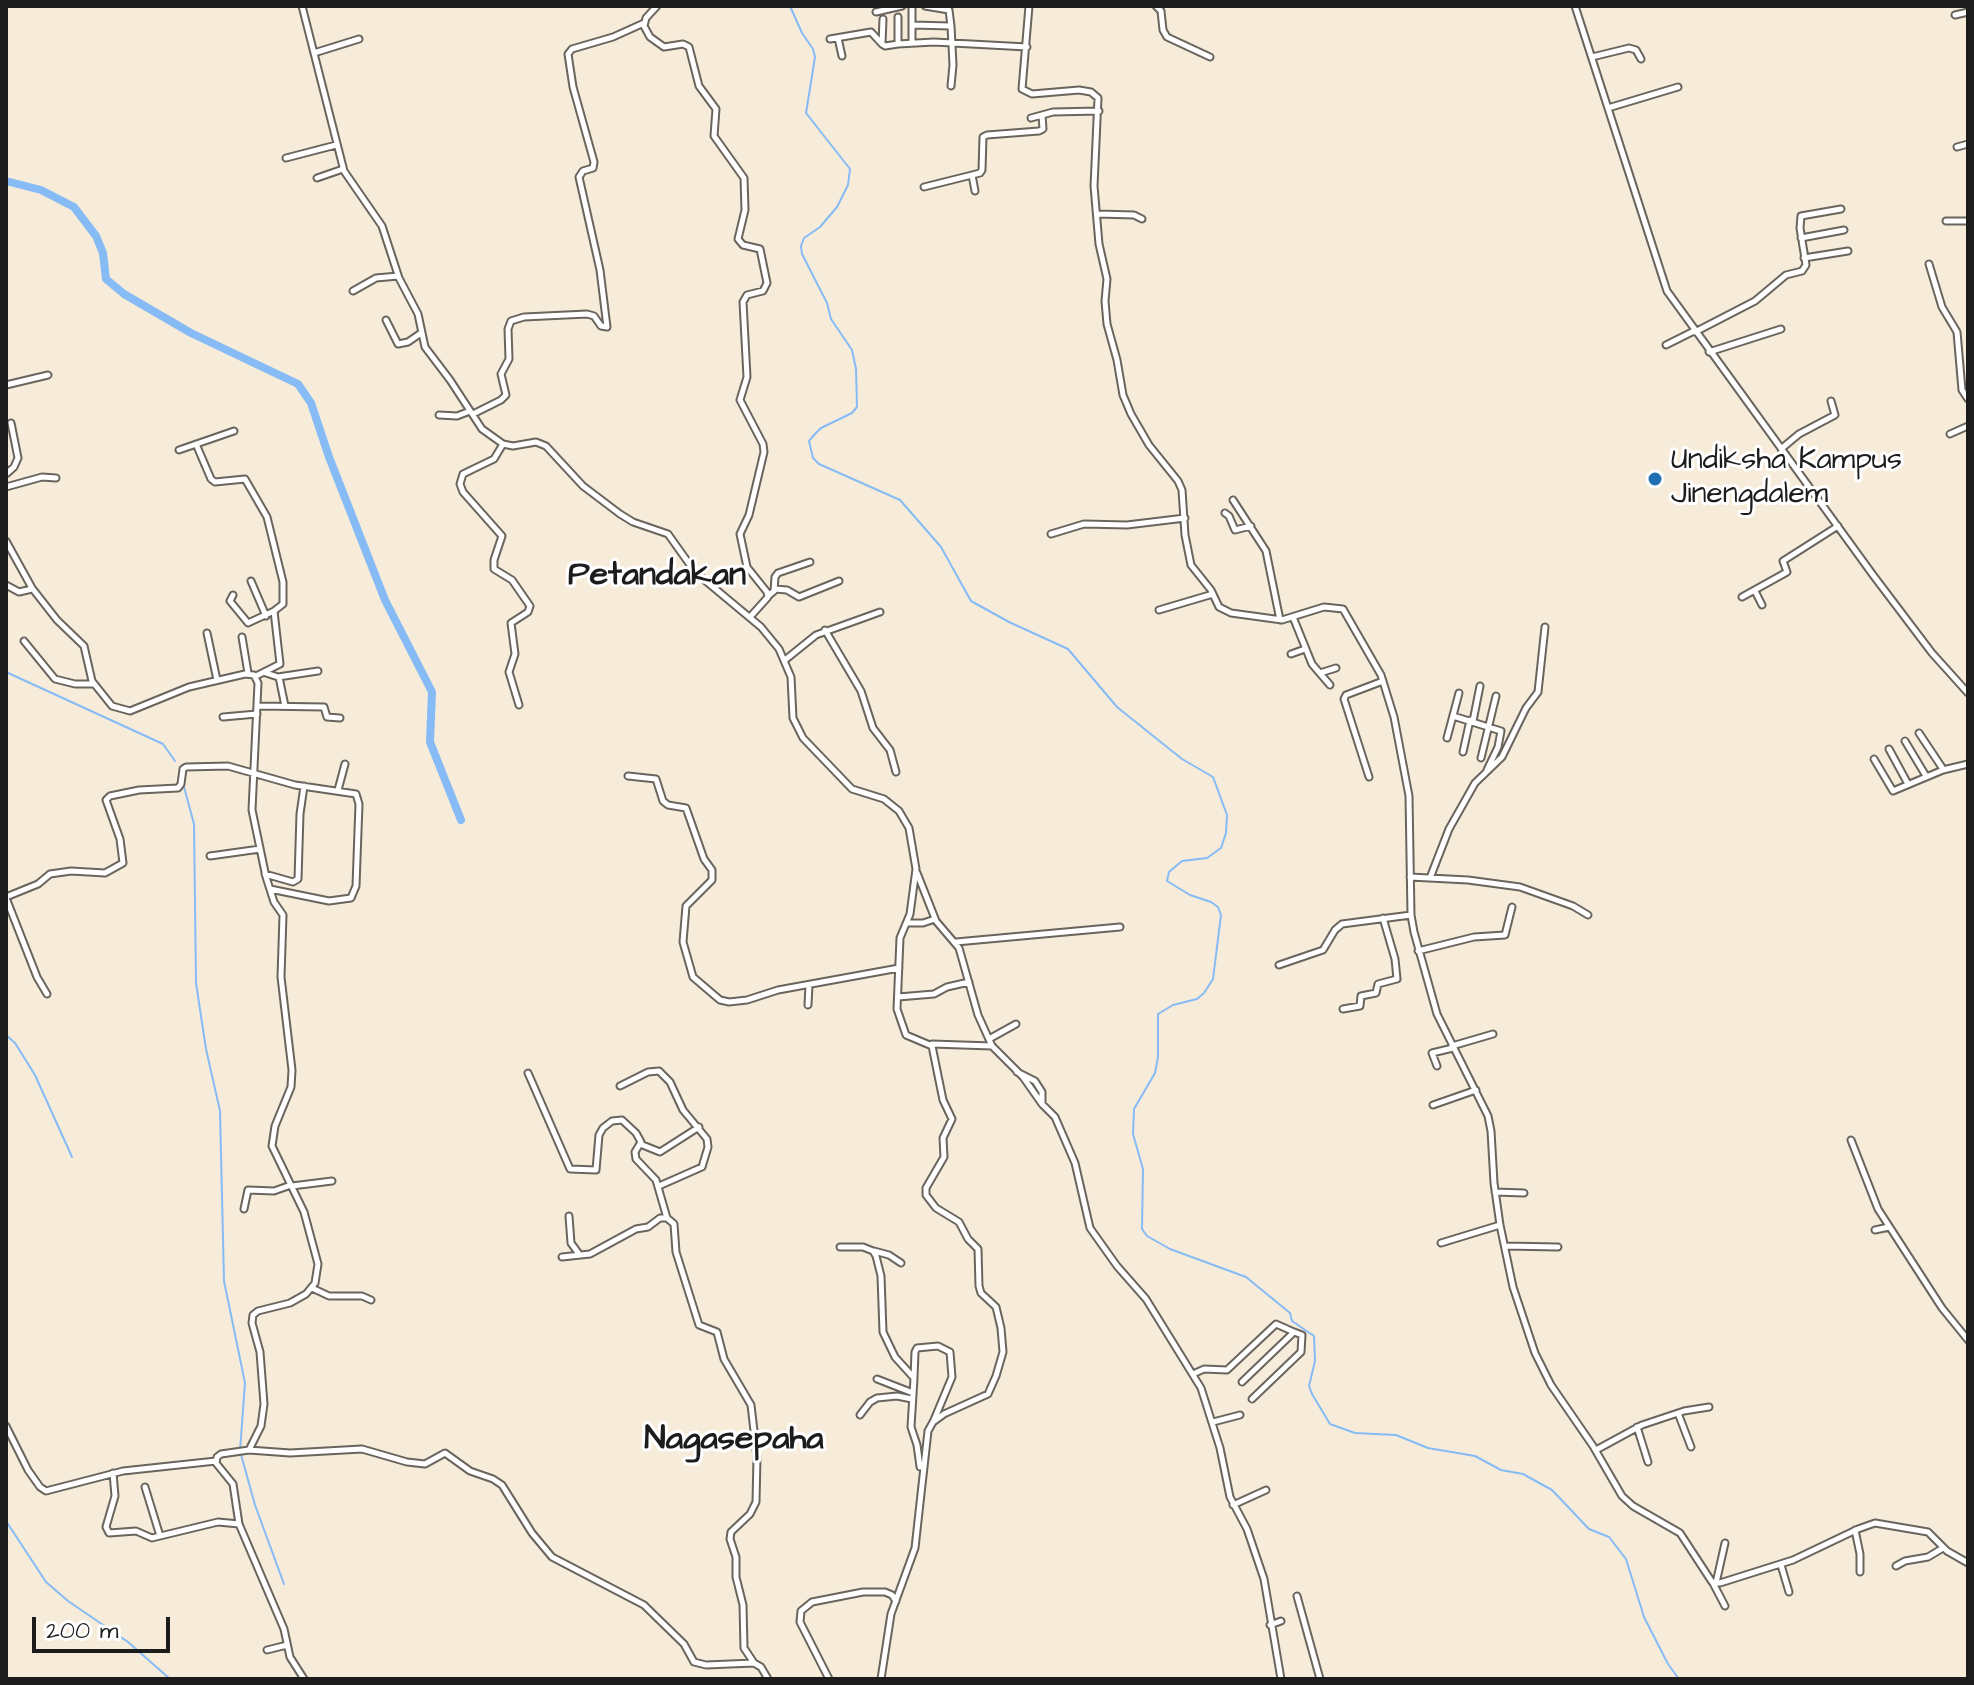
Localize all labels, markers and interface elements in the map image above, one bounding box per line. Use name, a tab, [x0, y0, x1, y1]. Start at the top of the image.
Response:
place label: Undiksha Kampus Jinengdalem	[1671, 444, 1902, 514]
marker: Undiksha Kampus Jinengdalem	[1646, 470, 1664, 488]
district label: Petandakan	[568, 557, 746, 597]
district label: Nagasepaha	[644, 1421, 824, 1461]
scale bar	[36, 1601, 174, 1651]
text: 200 m	[46, 1614, 118, 1648]

